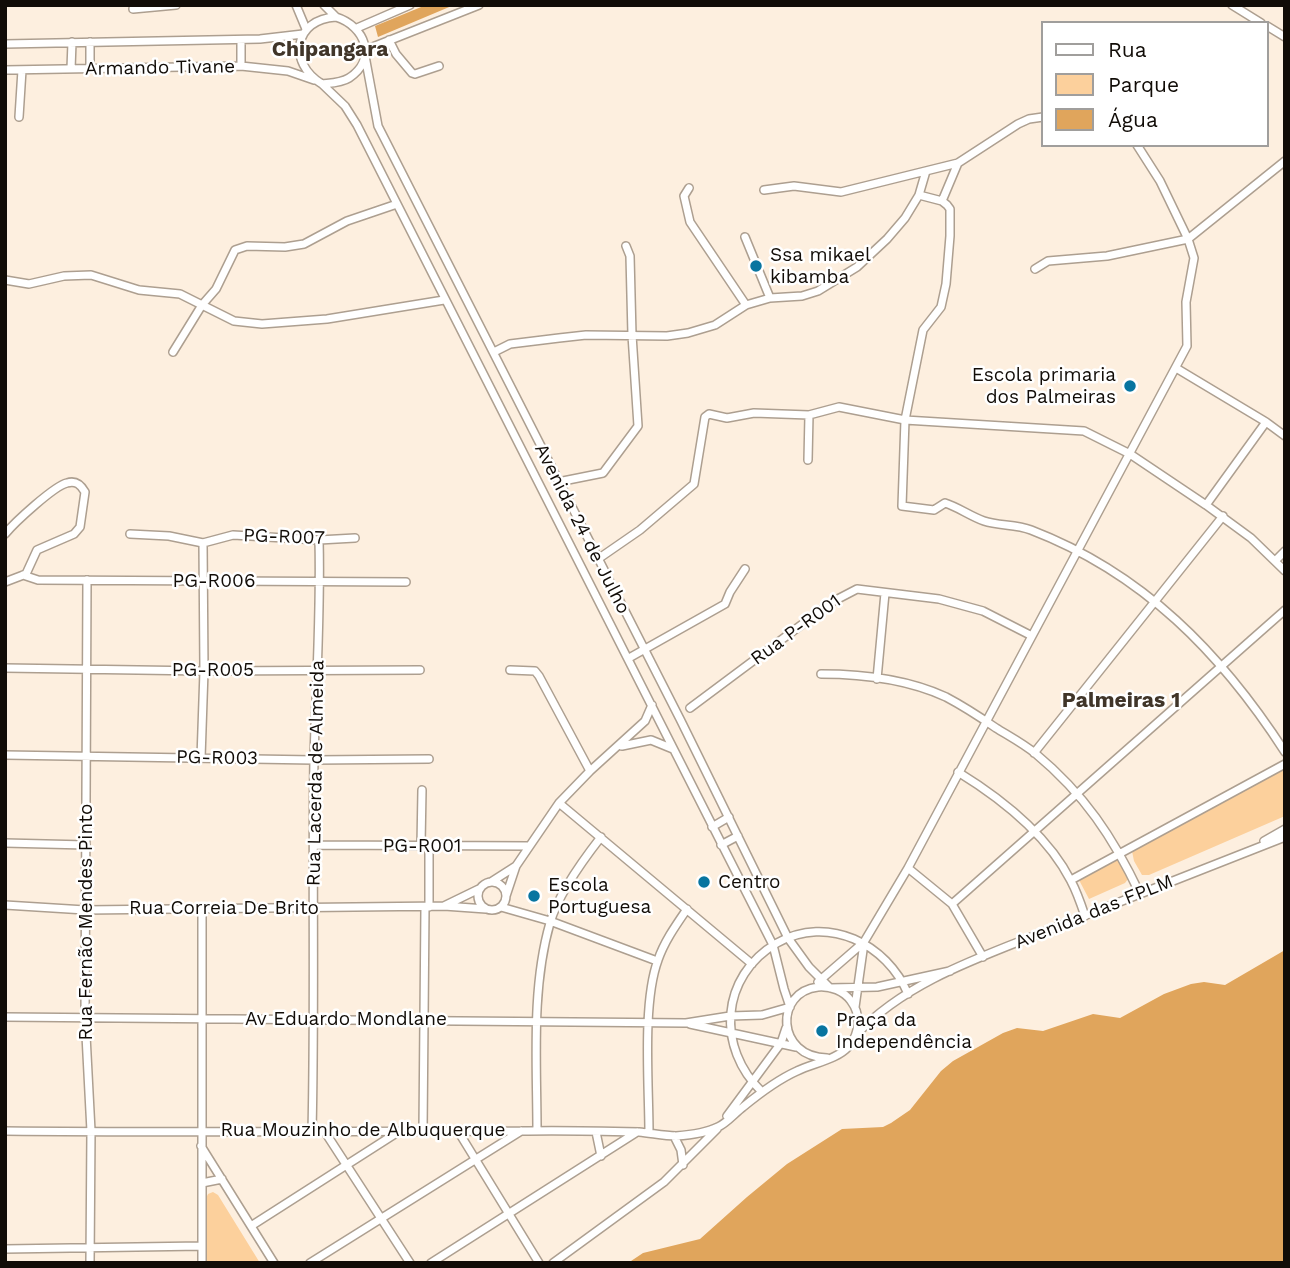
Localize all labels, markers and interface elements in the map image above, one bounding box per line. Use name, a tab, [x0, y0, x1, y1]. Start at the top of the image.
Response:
legend	[1042, 21, 1269, 147]
district label: Chipangara	[272, 37, 388, 63]
text: Rua	[1108, 37, 1147, 62]
street label: Armando Tivane	[85, 55, 235, 81]
text: Parque	[1108, 72, 1179, 97]
text: Água	[1108, 107, 1158, 132]
place label: Ssa mikael kibamba	[770, 244, 871, 288]
marker: Ssa mikael kibamba	[748, 258, 764, 274]
place label: Escola primaria dos Palmeiras	[972, 364, 1116, 408]
marker: Escola primaria dos Palmeiras	[1122, 378, 1138, 394]
street label: Avenida 24 de Julho	[529, 440, 635, 618]
street label: PG-R007	[243, 524, 325, 550]
street label: PG-R006	[173, 570, 255, 592]
street label: Rua P-R001	[746, 590, 846, 670]
street label: PG-R005	[172, 659, 254, 681]
street label: Rua Lacerda de Almeida	[303, 660, 329, 886]
district label: Palmeiras 1	[1062, 688, 1180, 714]
street label: PG-R003	[176, 746, 258, 770]
street label: Rua Fernão Mendes Pinto	[75, 804, 97, 1040]
street label: PG-R001	[383, 835, 461, 857]
street label: Avenida das FPLM	[1012, 870, 1176, 954]
place label: Centro	[718, 871, 780, 893]
place label: Escola Portuguesa	[548, 874, 651, 918]
marker: Centro	[696, 874, 712, 890]
marker: Escola Portuguesa	[526, 888, 542, 904]
street label: Rua Correia De Brito	[129, 897, 319, 919]
street label: Av Eduardo Mondlane	[245, 1008, 447, 1030]
place label: Praça da Independência	[836, 1009, 972, 1053]
marker: Praça da Independência	[814, 1023, 830, 1039]
street label: Rua Mouzinho de Albuquerque	[220, 1119, 506, 1141]

